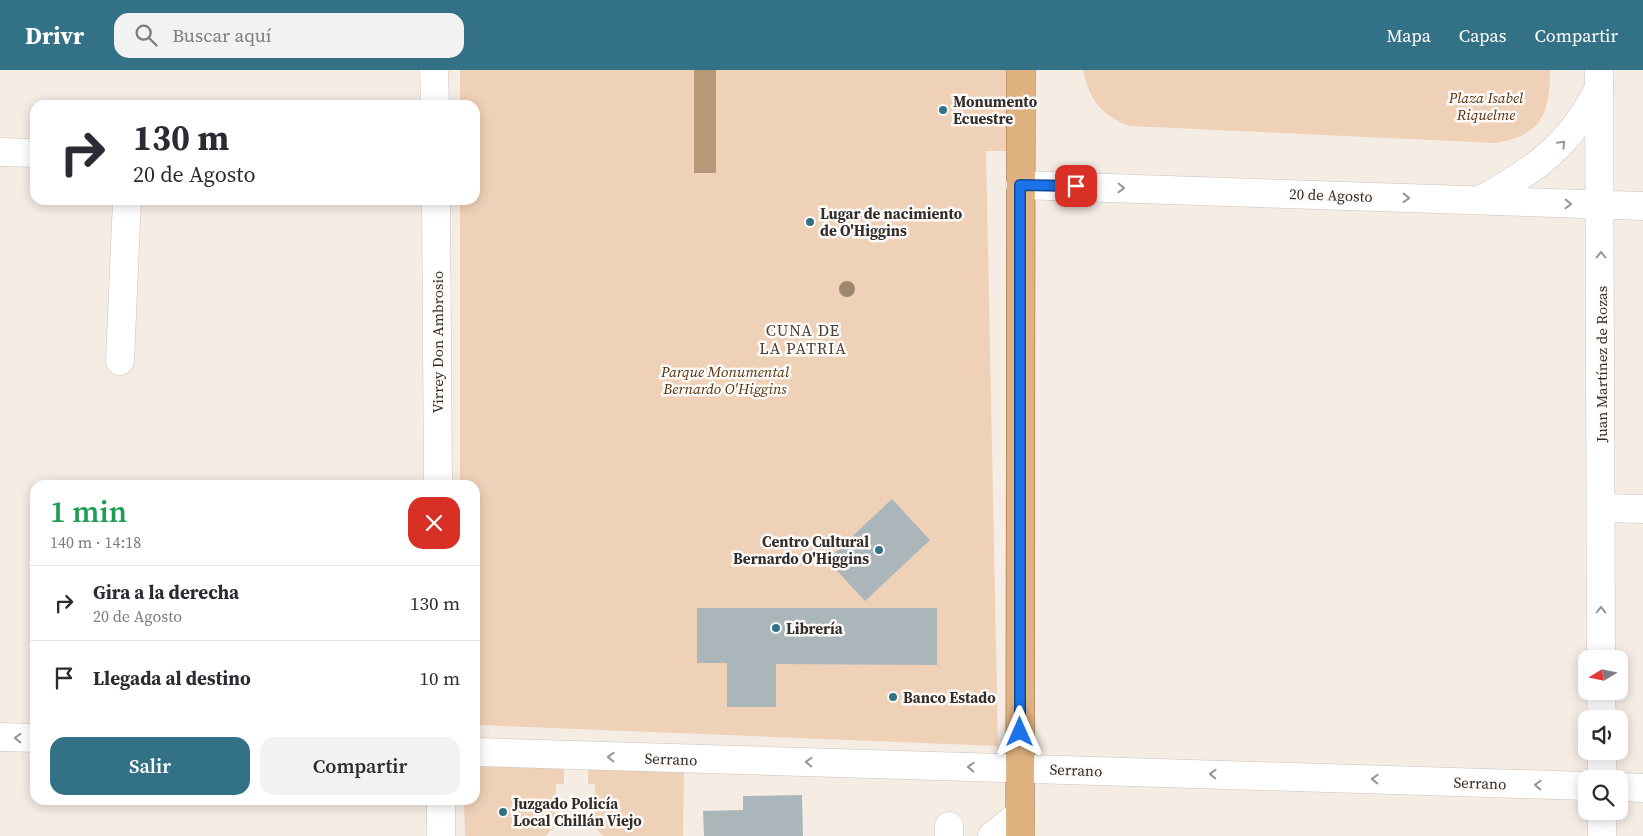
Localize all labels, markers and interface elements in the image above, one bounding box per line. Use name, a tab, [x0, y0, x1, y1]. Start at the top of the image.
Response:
search box	[114, 13, 464, 58]
text: Drivr	[25, 19, 84, 52]
icon: search	[132, 21, 160, 49]
text: Buscar aquí	[172, 22, 272, 48]
text: Mapa	[1386, 23, 1431, 48]
text: Capas	[1459, 23, 1506, 48]
text: Compartir	[1534, 23, 1618, 48]
park label: Plaza Isabel Riquelme	[1448, 87, 1524, 125]
place label: Monumento Ecuestre	[953, 91, 1038, 129]
marker: Monumento Ecuestre	[937, 104, 949, 116]
text: 130 m	[133, 114, 229, 162]
icon: right	[50, 120, 115, 185]
one-way arrow	[1556, 140, 1565, 149]
text: 20 de Agosto	[133, 159, 256, 189]
pin	[1055, 165, 1097, 207]
icon: arrive	[1062, 172, 1090, 200]
one-way arrow	[1118, 183, 1125, 193]
street label: 20 de Agosto	[1289, 183, 1373, 207]
one-way arrow	[1402, 193, 1410, 203]
one-way arrow	[1565, 198, 1573, 209]
place label: Lugar de nacimiento de O'Higgins	[820, 203, 963, 241]
marker: Lugar de nacimiento de O'Higgins	[804, 216, 816, 228]
one-way arrow	[1596, 251, 1606, 258]
street label: Virrey Don Ambrosio	[427, 271, 448, 413]
street label: Juan Martínez de Rozas	[1591, 286, 1612, 443]
district label: CUNA DE LA PATRIA	[759, 319, 847, 359]
park label: Parque Monumental Bernardo O'Higgins	[660, 361, 790, 399]
text: 1 min	[50, 491, 127, 532]
button: close	[408, 497, 460, 549]
text: 140 m · 14:18	[50, 531, 141, 553]
place label: Centro Cultural Bernardo O'Higgins	[733, 531, 869, 569]
marker: Centro Cultural Bernardo O'Higgins	[873, 544, 885, 556]
text: Gira a la derecha	[93, 579, 239, 605]
icon: right	[50, 589, 78, 617]
text: 130 m	[410, 590, 460, 616]
text: 20 de Agosto	[93, 605, 182, 627]
one-way arrow	[1596, 606, 1606, 614]
place label: Librería	[786, 618, 844, 639]
marker: Librería	[770, 622, 782, 634]
north arrow	[1578, 650, 1628, 700]
map controls	[1578, 650, 1628, 820]
icon: arrive	[50, 664, 78, 692]
text: Llegada al destino	[93, 665, 251, 691]
text: 10 m	[419, 665, 460, 691]
place label: Banco Estado	[903, 687, 996, 708]
marker: Banco Estado	[887, 691, 899, 703]
position arrow	[993, 705, 1045, 757]
button: sound	[1578, 710, 1628, 760]
one-way arrow	[13, 733, 21, 743]
button: Salir	[50, 737, 250, 795]
button: Compartir	[260, 737, 460, 795]
street label: Serrano	[644, 748, 698, 770]
one-way arrow	[607, 752, 614, 762]
one-way arrow	[804, 757, 812, 768]
street label: Serrano	[1049, 759, 1103, 781]
one-way arrow	[967, 761, 975, 772]
one-way arrow	[1208, 769, 1216, 779]
button: search	[1578, 770, 1628, 820]
street label: Serrano	[1453, 772, 1507, 794]
one-way arrow	[1371, 774, 1379, 785]
one-way arrow	[1533, 779, 1541, 790]
place label: Juzgado Policía Local Chillán Viejo	[512, 793, 642, 831]
marker: Juzgado Policía Local Chillán Viejo	[497, 806, 509, 818]

